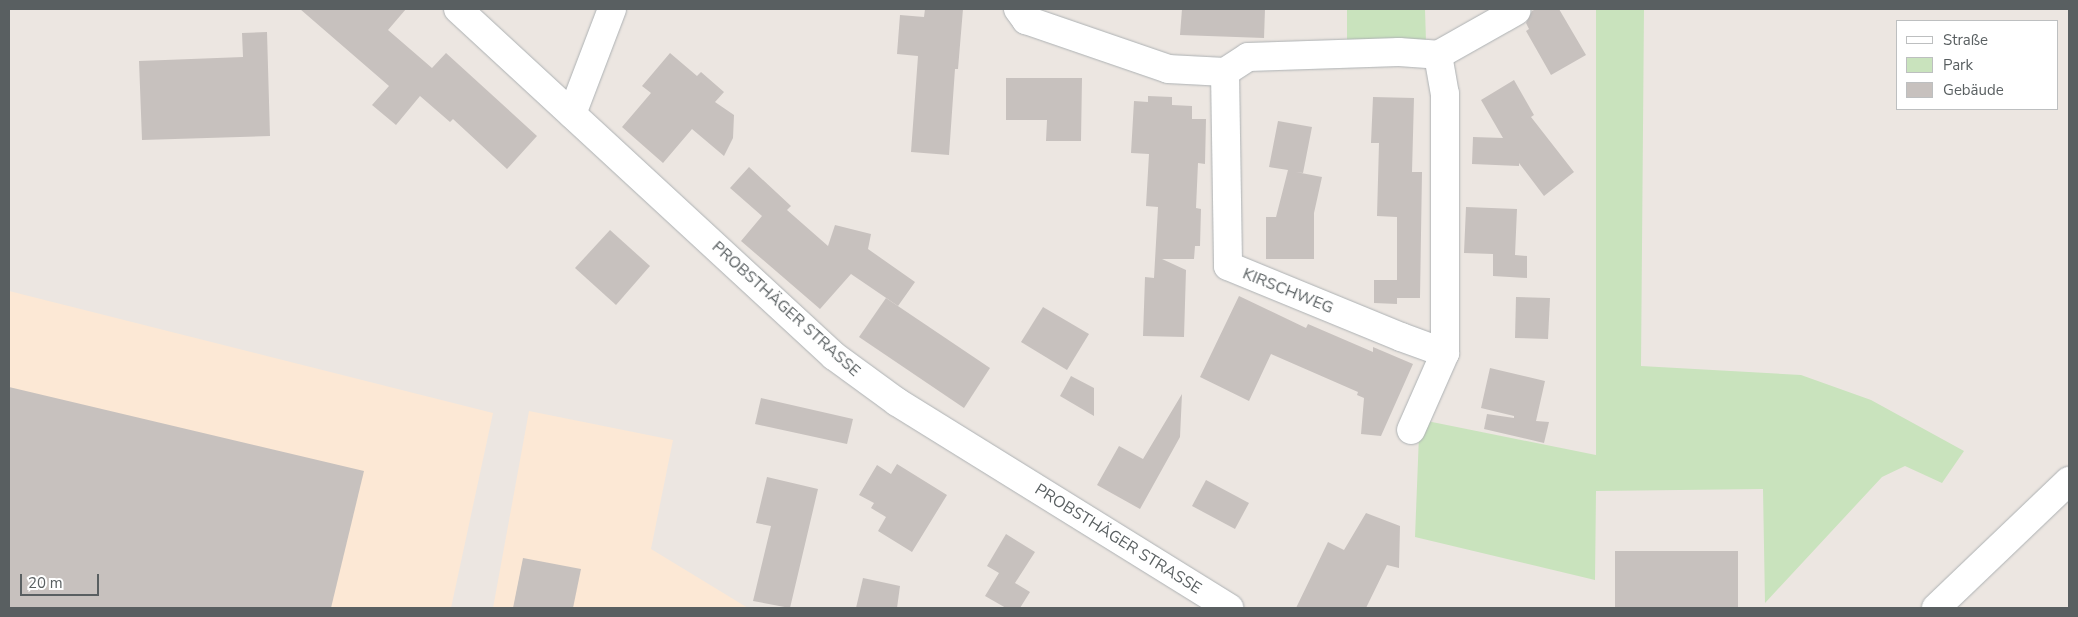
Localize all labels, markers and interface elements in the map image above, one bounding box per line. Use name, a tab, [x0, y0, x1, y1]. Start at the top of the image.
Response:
legend	[1896, 20, 2058, 110]
text: Straße	[1943, 30, 1988, 50]
text: Park	[1943, 55, 1973, 75]
text: Gebäude	[1943, 80, 2004, 100]
street label: PROBSTHÄGER STRASSE	[708, 237, 864, 381]
street label: KIRSCHWEG	[1240, 264, 1336, 318]
street label: PROBSTHÄGER STRASSE	[1031, 480, 1205, 598]
scale bar	[22, 564, 101, 596]
text: 20 m	[28, 573, 63, 593]

